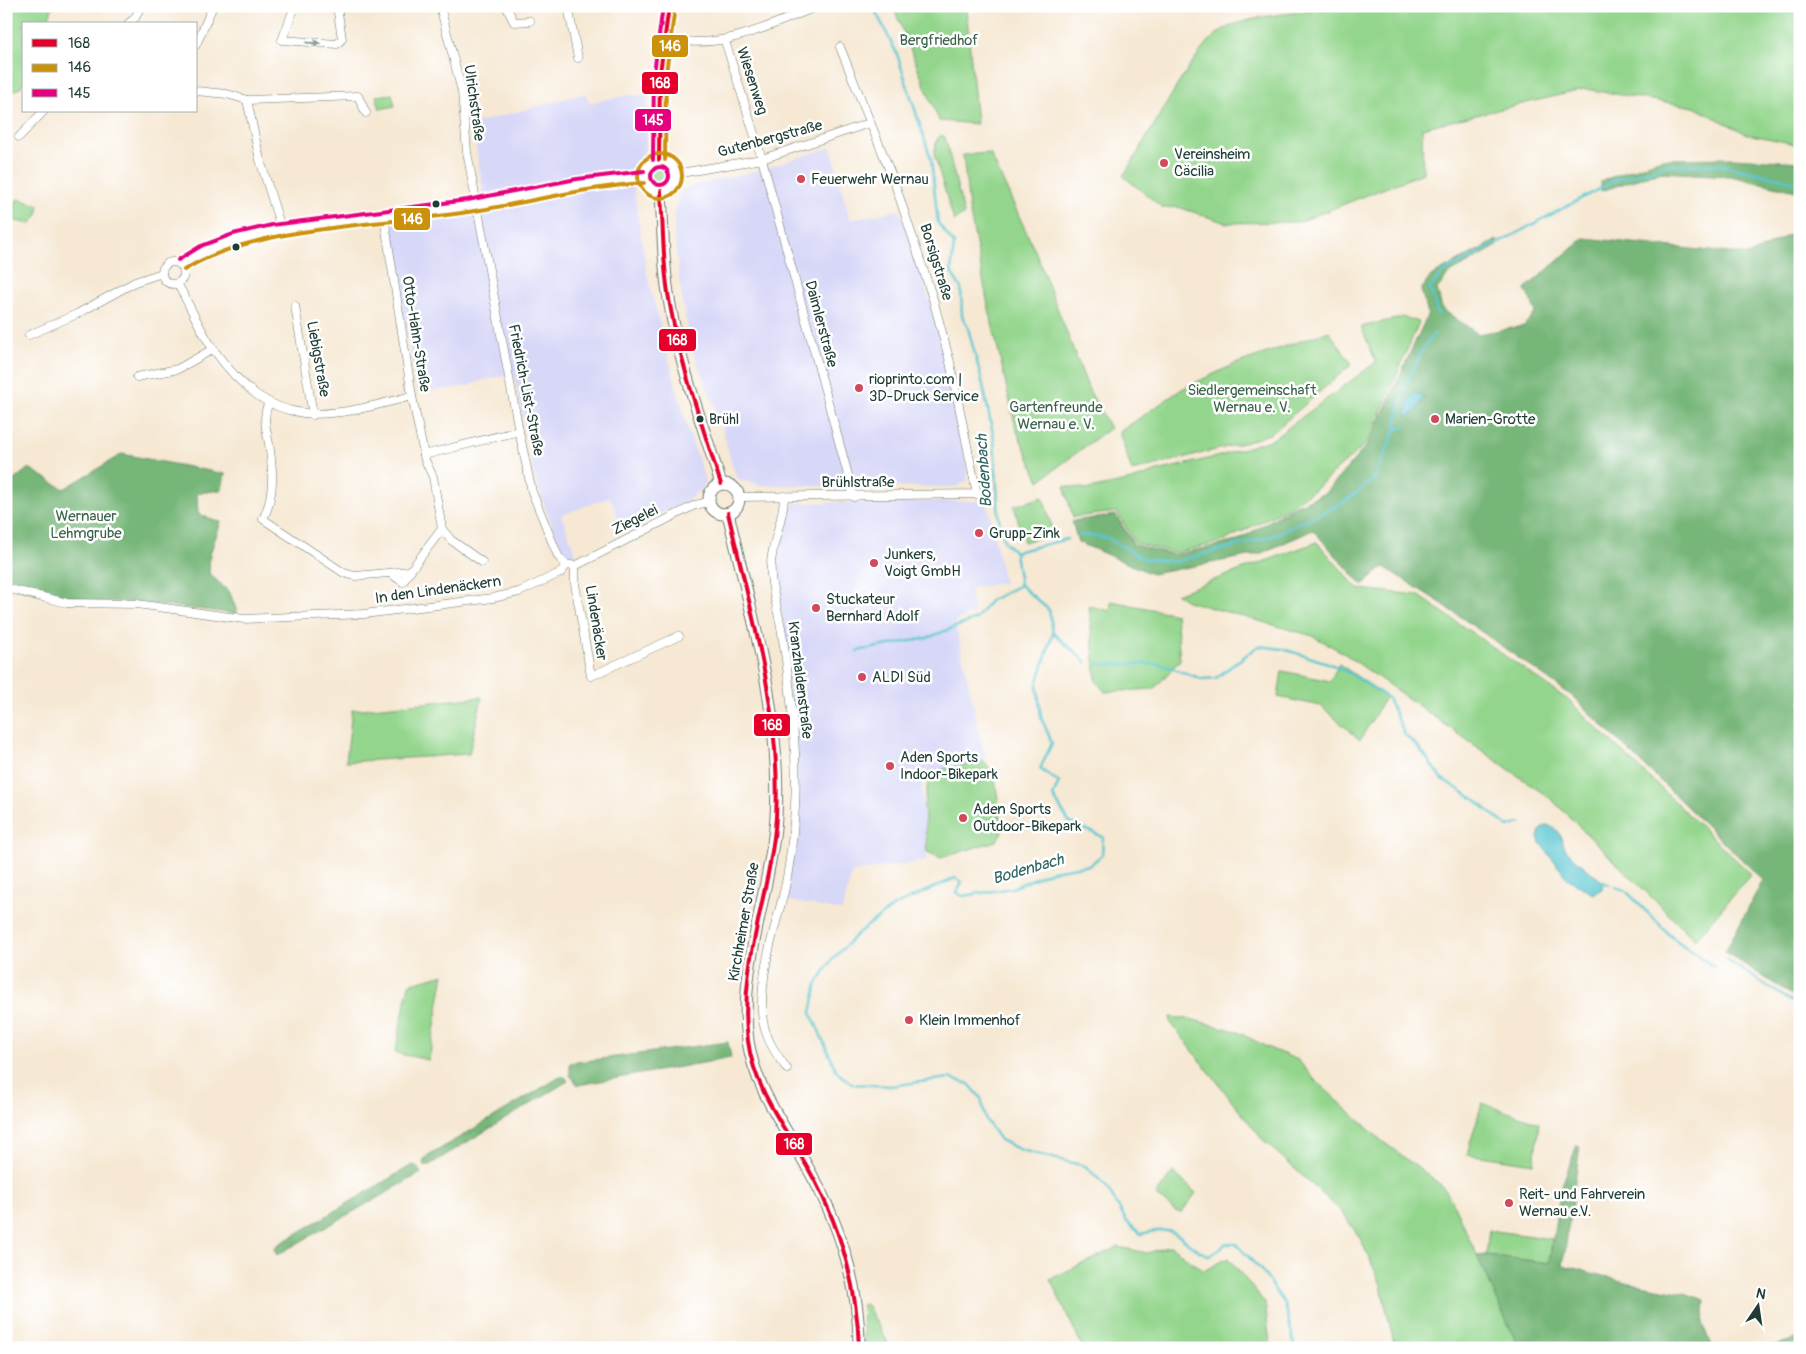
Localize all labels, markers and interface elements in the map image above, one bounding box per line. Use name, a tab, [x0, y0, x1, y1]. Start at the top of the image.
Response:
legend	[22, 22, 198, 112]
park label: Bergfriedhof	[900, 31, 978, 50]
text: 168	[68, 34, 91, 53]
line badge: 146	[651, 34, 689, 58]
text: 146	[659, 38, 681, 55]
one-way arrow	[305, 39, 321, 47]
street label: Wiesenweg	[732, 45, 772, 117]
text: 146	[68, 58, 91, 77]
street label: Ulrichstraße	[459, 64, 489, 143]
line badge: 168	[641, 71, 679, 95]
text: 168	[650, 75, 670, 92]
text: 145	[68, 84, 91, 103]
line badge: 145	[634, 108, 672, 132]
text: 145	[642, 112, 664, 129]
street label: Gutenbergstraße	[716, 116, 825, 162]
place label: Vereinsheim Cäcilia	[1174, 145, 1250, 181]
marker: Vereinsheim Cäcilia	[1158, 157, 1170, 169]
place label: Feuerwehr Wernau	[811, 170, 929, 189]
marker: Feuerwehr Wernau	[795, 173, 807, 185]
unlabelled marker	[431, 199, 441, 209]
line badge: 146	[393, 207, 431, 231]
text: 146	[401, 211, 423, 228]
street label: Borsigstraße	[915, 221, 957, 303]
unlabelled marker	[231, 242, 241, 252]
street label: Otto-Hahn-Straße	[397, 275, 435, 394]
street label: Daimlerstraße	[800, 279, 842, 370]
street label: Liebigstraße	[302, 320, 334, 399]
street label: Friedrich-List-Straße	[504, 322, 548, 458]
line badge: 168	[658, 328, 697, 352]
text: 168	[667, 332, 687, 349]
place label: rioprinto.com | 3D-Druck Service	[869, 370, 979, 406]
park label: Siedlergemeinschaft Wernau e. V.	[1187, 381, 1318, 417]
marker: rioprinto.com | 3D-Druck Service	[853, 382, 865, 394]
park label: Gartenfreunde Wernau e. V.	[1009, 398, 1103, 434]
place label: Marien-Grotte	[1445, 410, 1536, 429]
place label: Brühl	[709, 411, 739, 428]
marker: Marien-Grotte	[1429, 413, 1441, 425]
marker: Brühl	[695, 414, 705, 424]
water label: Bodenbach	[971, 432, 997, 508]
street label: Brühlstraße	[822, 473, 895, 492]
street label: Ziegelei	[609, 500, 661, 540]
park label: Wernauer Lehmgrube	[50, 507, 122, 543]
place label: Grupp-Zink	[989, 524, 1061, 543]
marker: Grupp-Zink	[973, 527, 985, 539]
place label: Junkers, Voigt GmbH	[884, 545, 961, 581]
marker: Junkers, Voigt GmbH	[868, 557, 880, 569]
street label: In den Lindenäckern	[374, 572, 502, 608]
street label: Lindenäcker	[581, 584, 611, 663]
place label: Stuckateur Bernhard Adolf	[826, 590, 920, 626]
marker: Stuckateur Bernhard Adolf	[810, 602, 822, 614]
street label: Kranzhaldenstraße	[783, 620, 817, 740]
place label: ALDI Süd	[872, 668, 931, 687]
marker: ALDI Süd	[856, 671, 868, 683]
line badge: 168	[753, 713, 791, 737]
text: 168	[762, 717, 782, 734]
place label: Aden Sports Indoor-Bikepark	[900, 748, 999, 784]
marker: Aden Sports Indoor-Bikepark	[884, 760, 896, 772]
place label: Aden Sports Outdoor-Bikepark	[973, 800, 1082, 836]
marker: Aden Sports Outdoor-Bikepark	[957, 812, 969, 824]
water label: Bodenbach	[990, 849, 1067, 889]
street label: Kirchheimer Straße	[724, 860, 764, 983]
place label: Klein Immenhof	[919, 1011, 1021, 1030]
marker: Klein Immenhof	[903, 1014, 915, 1026]
line badge: 168	[775, 1132, 813, 1156]
text: 168	[784, 1136, 804, 1153]
place label: Reit- und Fahrverein Wernau e.V.	[1519, 1185, 1645, 1221]
marker: Reit- und Fahrverein Wernau e.V.	[1503, 1197, 1515, 1209]
north arrow	[1734, 1282, 1784, 1332]
text: N	[1754, 1284, 1767, 1303]

